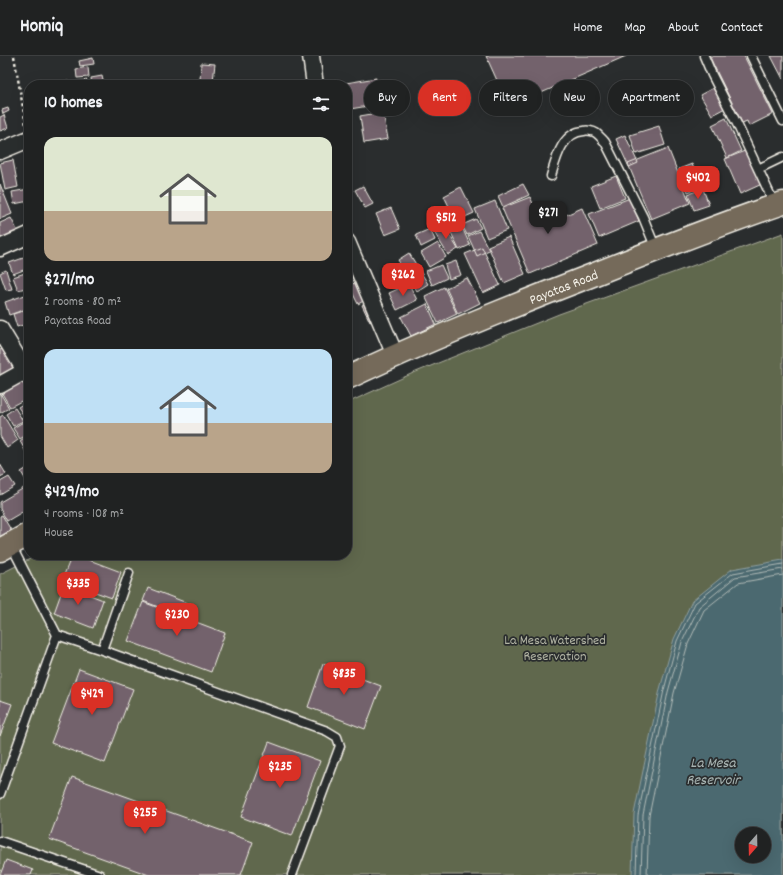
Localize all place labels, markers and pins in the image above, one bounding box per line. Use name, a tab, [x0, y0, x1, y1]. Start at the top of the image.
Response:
pin: $402	[674, 166, 722, 200]
pin: $271	[524, 201, 572, 235]
pin: $512	[422, 206, 470, 240]
pin: $262	[379, 263, 427, 297]
pin: $335	[54, 572, 102, 606]
pin: $230	[153, 603, 201, 637]
pin: $835	[320, 662, 368, 696]
pin: $429	[68, 682, 116, 716]
pin: $235	[256, 755, 304, 789]
pin: $255	[121, 801, 169, 835]

